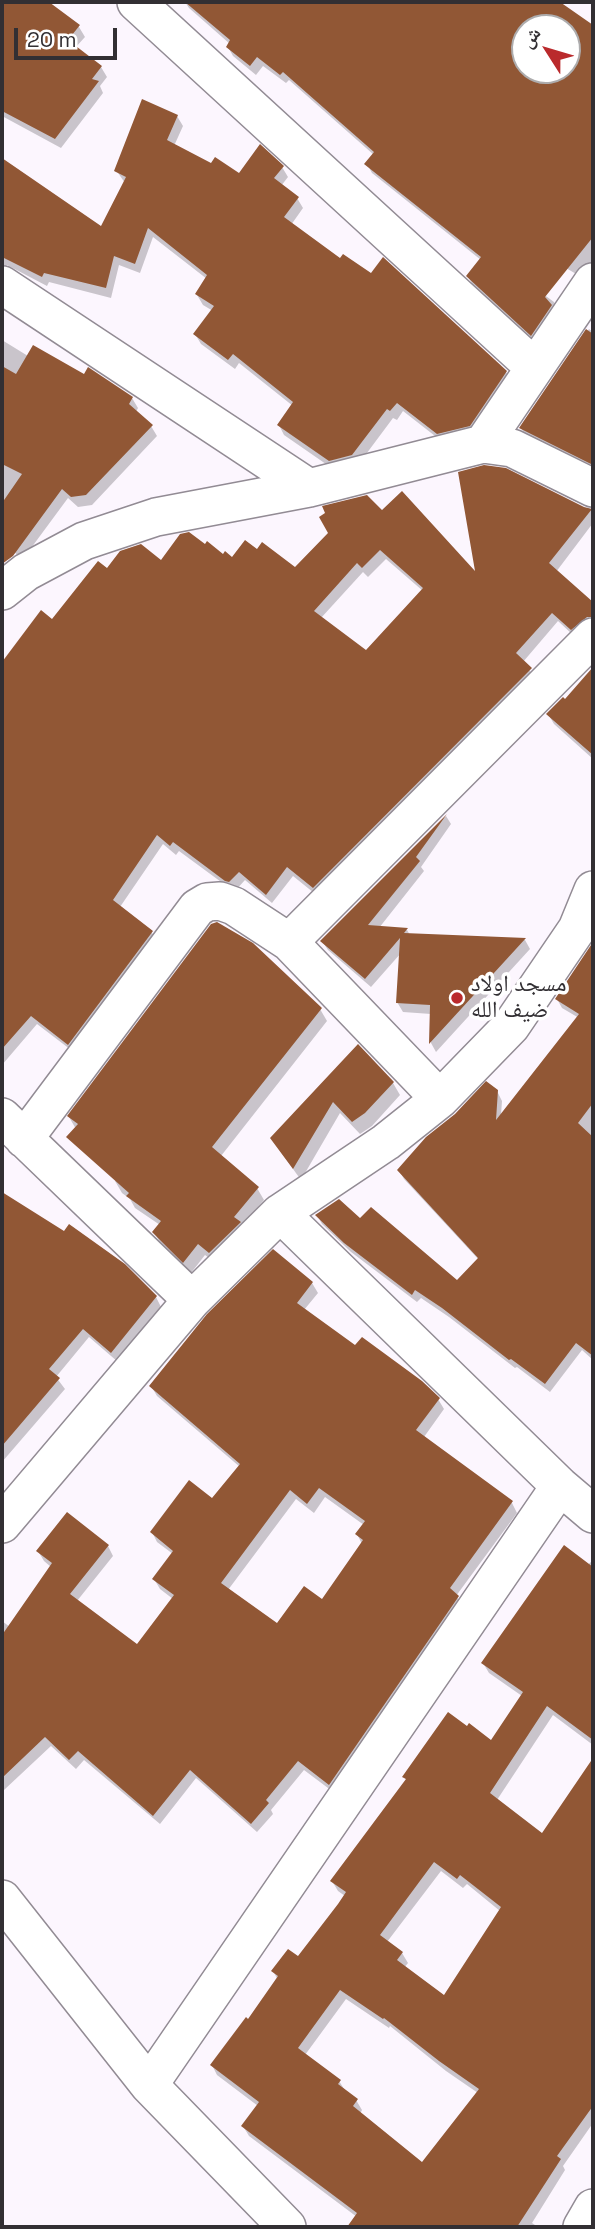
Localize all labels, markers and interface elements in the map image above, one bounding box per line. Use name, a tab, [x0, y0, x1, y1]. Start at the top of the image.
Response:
scale bar	[18, 14, 121, 58]
north arrow	[511, 14, 581, 84]
text: ش	[514, 22, 546, 53]
text: 20 m	[27, 26, 77, 53]
place label: مسجد اولاد ضيف الله	[471, 971, 567, 1025]
marker: مسجد اولاد ضيف الله	[449, 990, 465, 1006]

